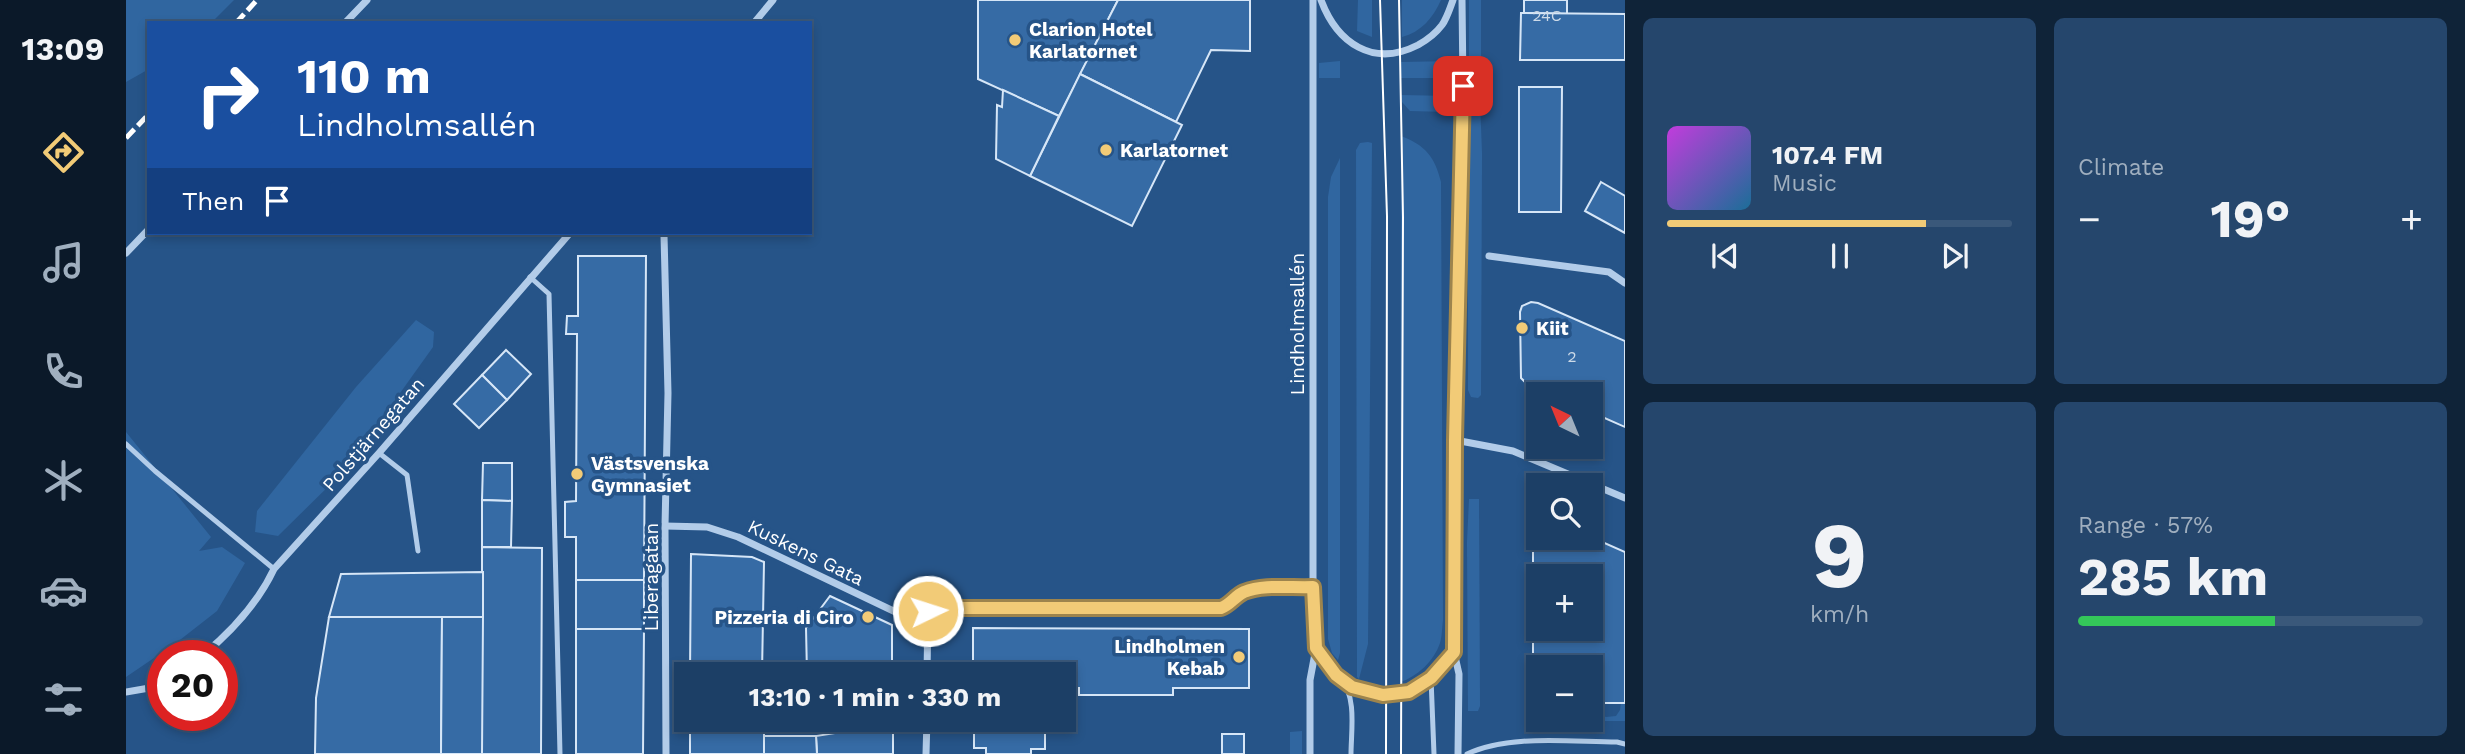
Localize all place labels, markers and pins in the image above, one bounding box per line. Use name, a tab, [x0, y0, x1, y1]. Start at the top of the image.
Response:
place label: Clarion Hotel Karlatornet	[1029, 18, 1153, 63]
marker: Clarion Hotel Karlatornet	[1007, 32, 1023, 48]
pin	[1433, 56, 1493, 116]
place label: Karlatornet	[1120, 139, 1229, 162]
marker: Karlatornet	[1098, 142, 1114, 158]
place label: Kiit	[1536, 317, 1569, 340]
marker: Kiit	[1514, 320, 1530, 336]
place label: Västsvenska Gymnasiet	[591, 452, 709, 497]
marker: Västsvenska Gymnasiet	[569, 466, 585, 482]
place label: Pizzeria di Ciro	[714, 606, 854, 629]
marker: Pizzeria di Ciro	[860, 609, 876, 625]
place label: Lindholmen Kebab	[1114, 635, 1225, 680]
marker: Lindholmen Kebab	[1231, 649, 1247, 665]

